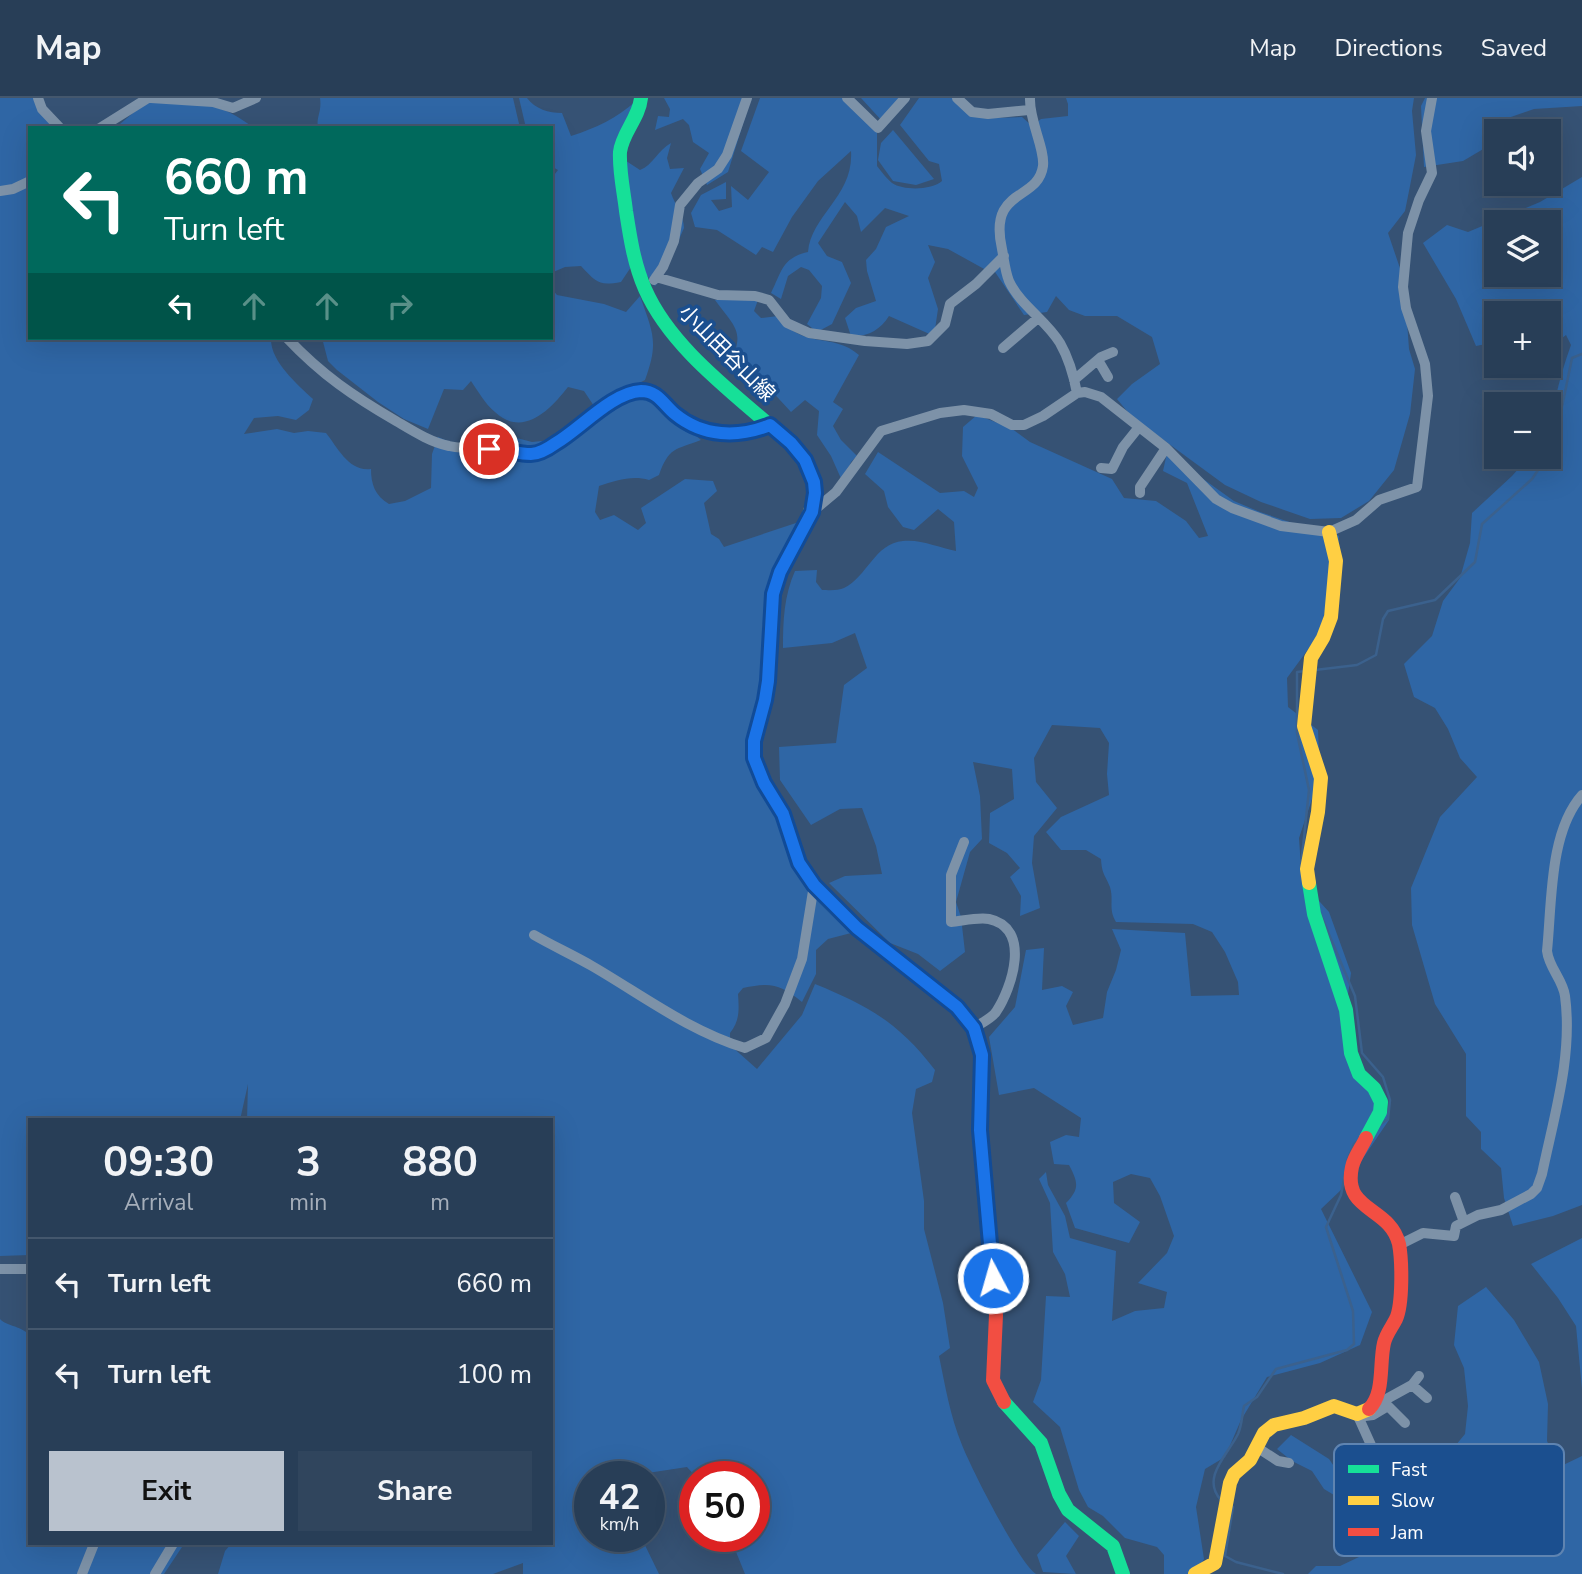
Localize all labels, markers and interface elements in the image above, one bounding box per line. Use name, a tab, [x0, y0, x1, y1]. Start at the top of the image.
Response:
text: Map	[35, 26, 102, 71]
text: Map	[1249, 32, 1296, 64]
text: Directions	[1334, 32, 1443, 64]
text: Saved	[1481, 32, 1547, 64]
map controls	[1484, 119, 1561, 469]
button: sound	[1484, 119, 1561, 196]
text: 660 m	[164, 144, 308, 211]
icon: left	[49, 154, 140, 245]
text: Turn left	[164, 208, 284, 251]
button: layers	[1484, 210, 1561, 287]
icon: left	[162, 287, 200, 325]
icon: ahead	[235, 287, 273, 325]
icon: ahead	[308, 287, 346, 325]
icon: right	[381, 287, 419, 325]
street label: 小山田谷山線	[673, 299, 781, 407]
button: +	[1484, 301, 1561, 378]
button: −	[1484, 392, 1561, 469]
pin	[459, 419, 519, 479]
icon: arrive	[470, 430, 508, 468]
text: 09:30	[103, 1134, 214, 1191]
text: 3	[296, 1134, 321, 1191]
text: 880	[402, 1134, 478, 1191]
text: Arrival	[124, 1187, 193, 1218]
text: min	[289, 1187, 327, 1218]
text: m	[430, 1187, 450, 1218]
position arrow	[956, 1241, 1030, 1315]
icon: left	[49, 1265, 87, 1303]
text: Turn left	[108, 1266, 211, 1301]
text: 660 m	[456, 1266, 532, 1301]
icon: left	[49, 1356, 87, 1394]
text: Turn left	[108, 1357, 211, 1392]
text: 100 m	[456, 1357, 532, 1392]
legend	[1334, 1444, 1564, 1556]
button: Exit	[49, 1451, 284, 1531]
button: Share	[298, 1451, 532, 1531]
text: Fast	[1391, 1457, 1427, 1483]
speed limit sign: 50	[679, 1461, 770, 1552]
text: 42	[598, 1474, 641, 1521]
text: Slow	[1391, 1488, 1435, 1514]
text: km/h	[600, 1512, 639, 1536]
text: Jam	[1390, 1520, 1424, 1546]

